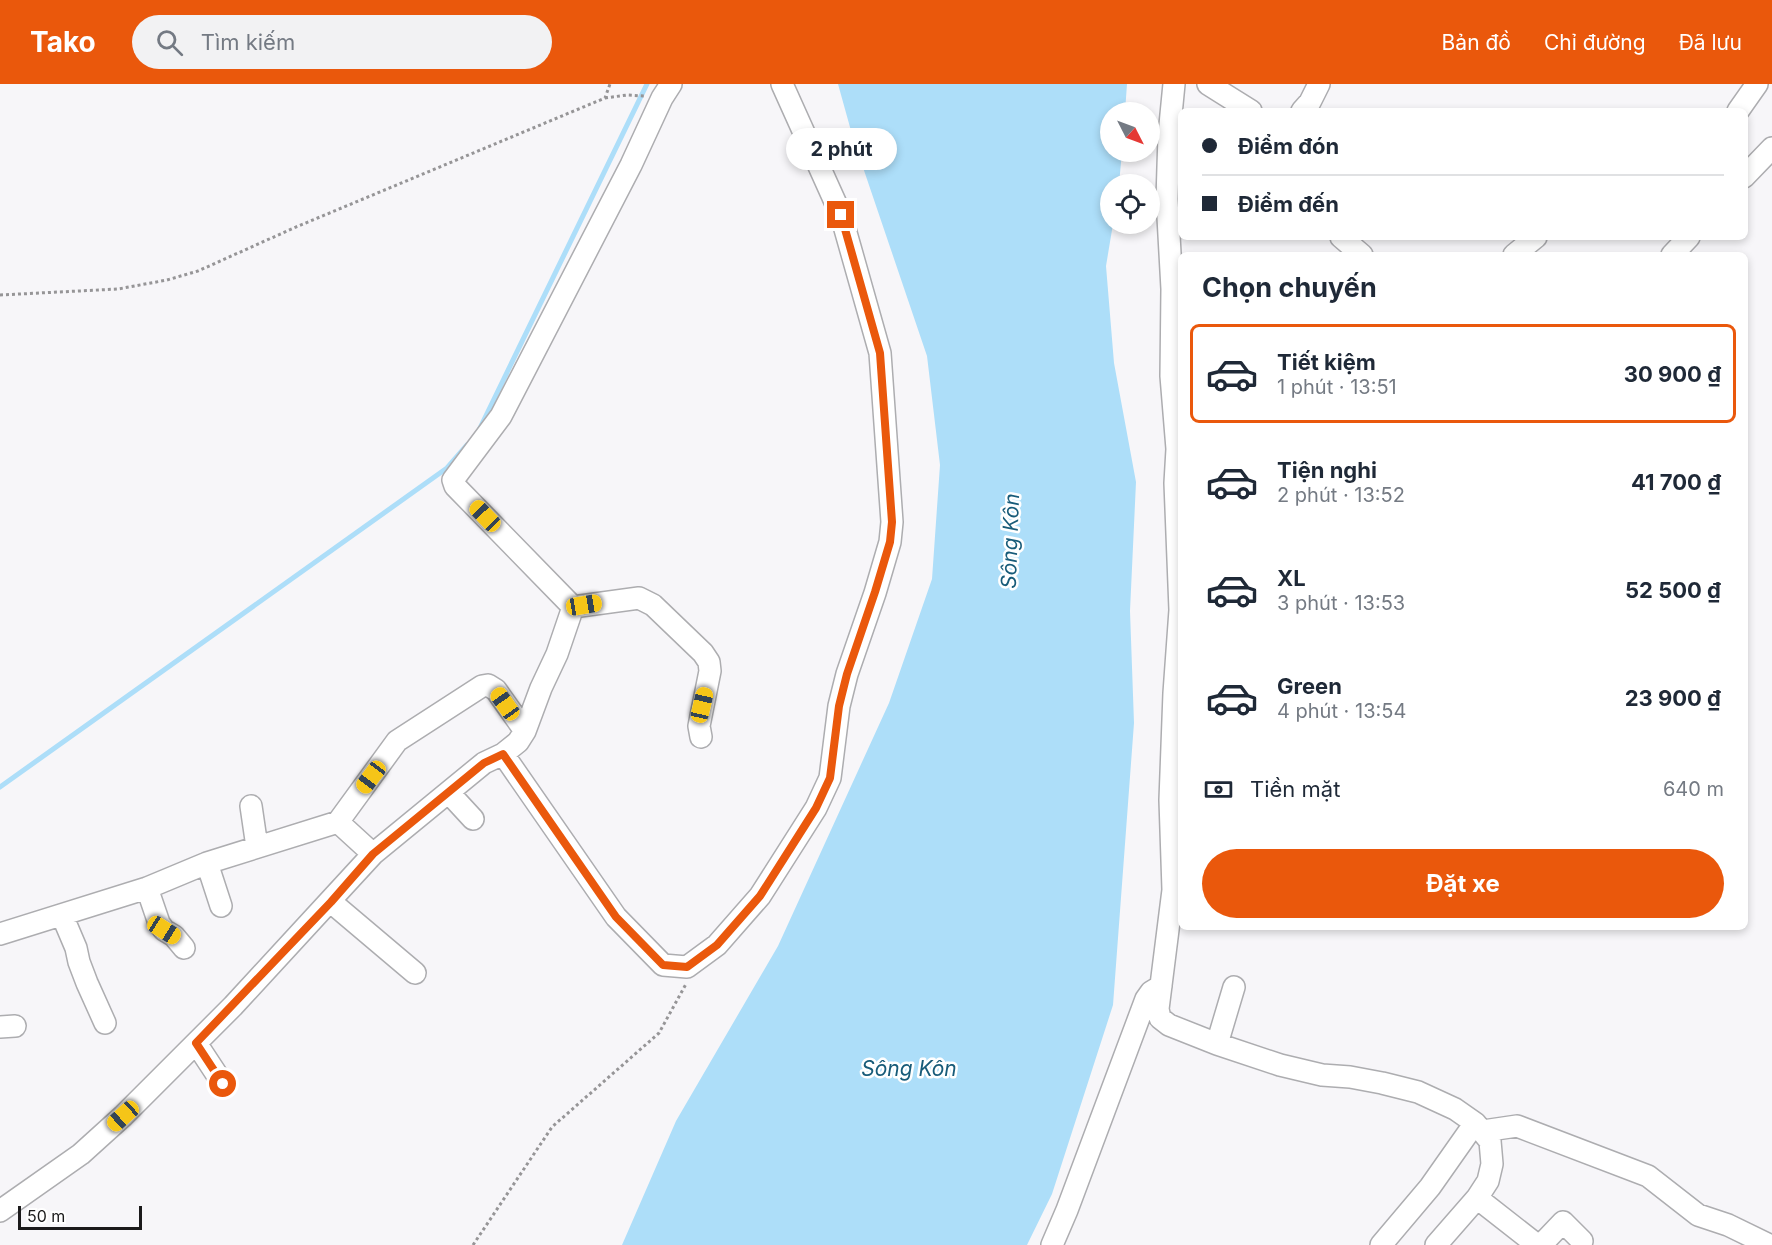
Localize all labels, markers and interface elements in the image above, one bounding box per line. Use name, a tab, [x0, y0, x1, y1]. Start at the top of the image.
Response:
search box	[132, 15, 552, 69]
text: Tako	[30, 25, 96, 59]
icon: search	[153, 26, 186, 59]
text: Tìm kiếm	[201, 29, 295, 55]
text: Bản đồ	[1442, 30, 1511, 55]
text: Chỉ đường	[1544, 30, 1646, 55]
text: Đã lưu	[1679, 30, 1742, 55]
north arrow	[1100, 102, 1160, 162]
map controls	[1100, 102, 1160, 234]
callout: 2 phút	[786, 128, 896, 170]
text: Điểm đón	[1238, 133, 1339, 159]
text: 2 phút	[810, 137, 873, 161]
button: locate	[1100, 174, 1160, 234]
text: Điểm đến	[1238, 191, 1339, 217]
route end	[827, 201, 854, 228]
text: Chọn chuyến	[1202, 271, 1377, 304]
icon: car	[1205, 347, 1259, 401]
text: Tiết kiệm	[1277, 349, 1376, 375]
text: 30 900 ₫	[1624, 361, 1721, 387]
text: 1 phút · 13:51	[1277, 375, 1397, 399]
icon: car	[1205, 455, 1259, 509]
text: Tiện nghi	[1277, 457, 1377, 483]
text: 41 700 ₫	[1631, 469, 1721, 495]
text: 2 phút · 13:52	[1277, 483, 1405, 507]
water label: Sông Kôn	[996, 493, 1024, 589]
car	[466, 497, 504, 535]
icon: car	[1205, 563, 1259, 617]
text: XL	[1277, 565, 1306, 591]
text: 52 500 ₫	[1625, 577, 1721, 603]
text: 3 phút · 13:53	[1277, 591, 1405, 615]
car	[565, 593, 603, 617]
icon: car	[1205, 671, 1259, 725]
text: Green	[1277, 673, 1342, 699]
car	[487, 684, 523, 724]
car	[689, 685, 715, 725]
text: 23 900 ₫	[1625, 685, 1721, 711]
text: 4 phút · 13:54	[1277, 699, 1406, 723]
car	[353, 757, 389, 797]
icon: cash	[1202, 773, 1235, 806]
text: Tiền mặt	[1250, 776, 1340, 802]
text: 640 m	[1663, 777, 1724, 801]
button: Đặt xe	[1202, 849, 1724, 918]
car	[144, 913, 184, 947]
water label: Sông Kôn	[861, 1056, 957, 1081]
route start	[209, 1070, 236, 1097]
car	[104, 1097, 142, 1135]
scale bar	[18, 1203, 142, 1230]
text: 50 m	[27, 1206, 65, 1226]

